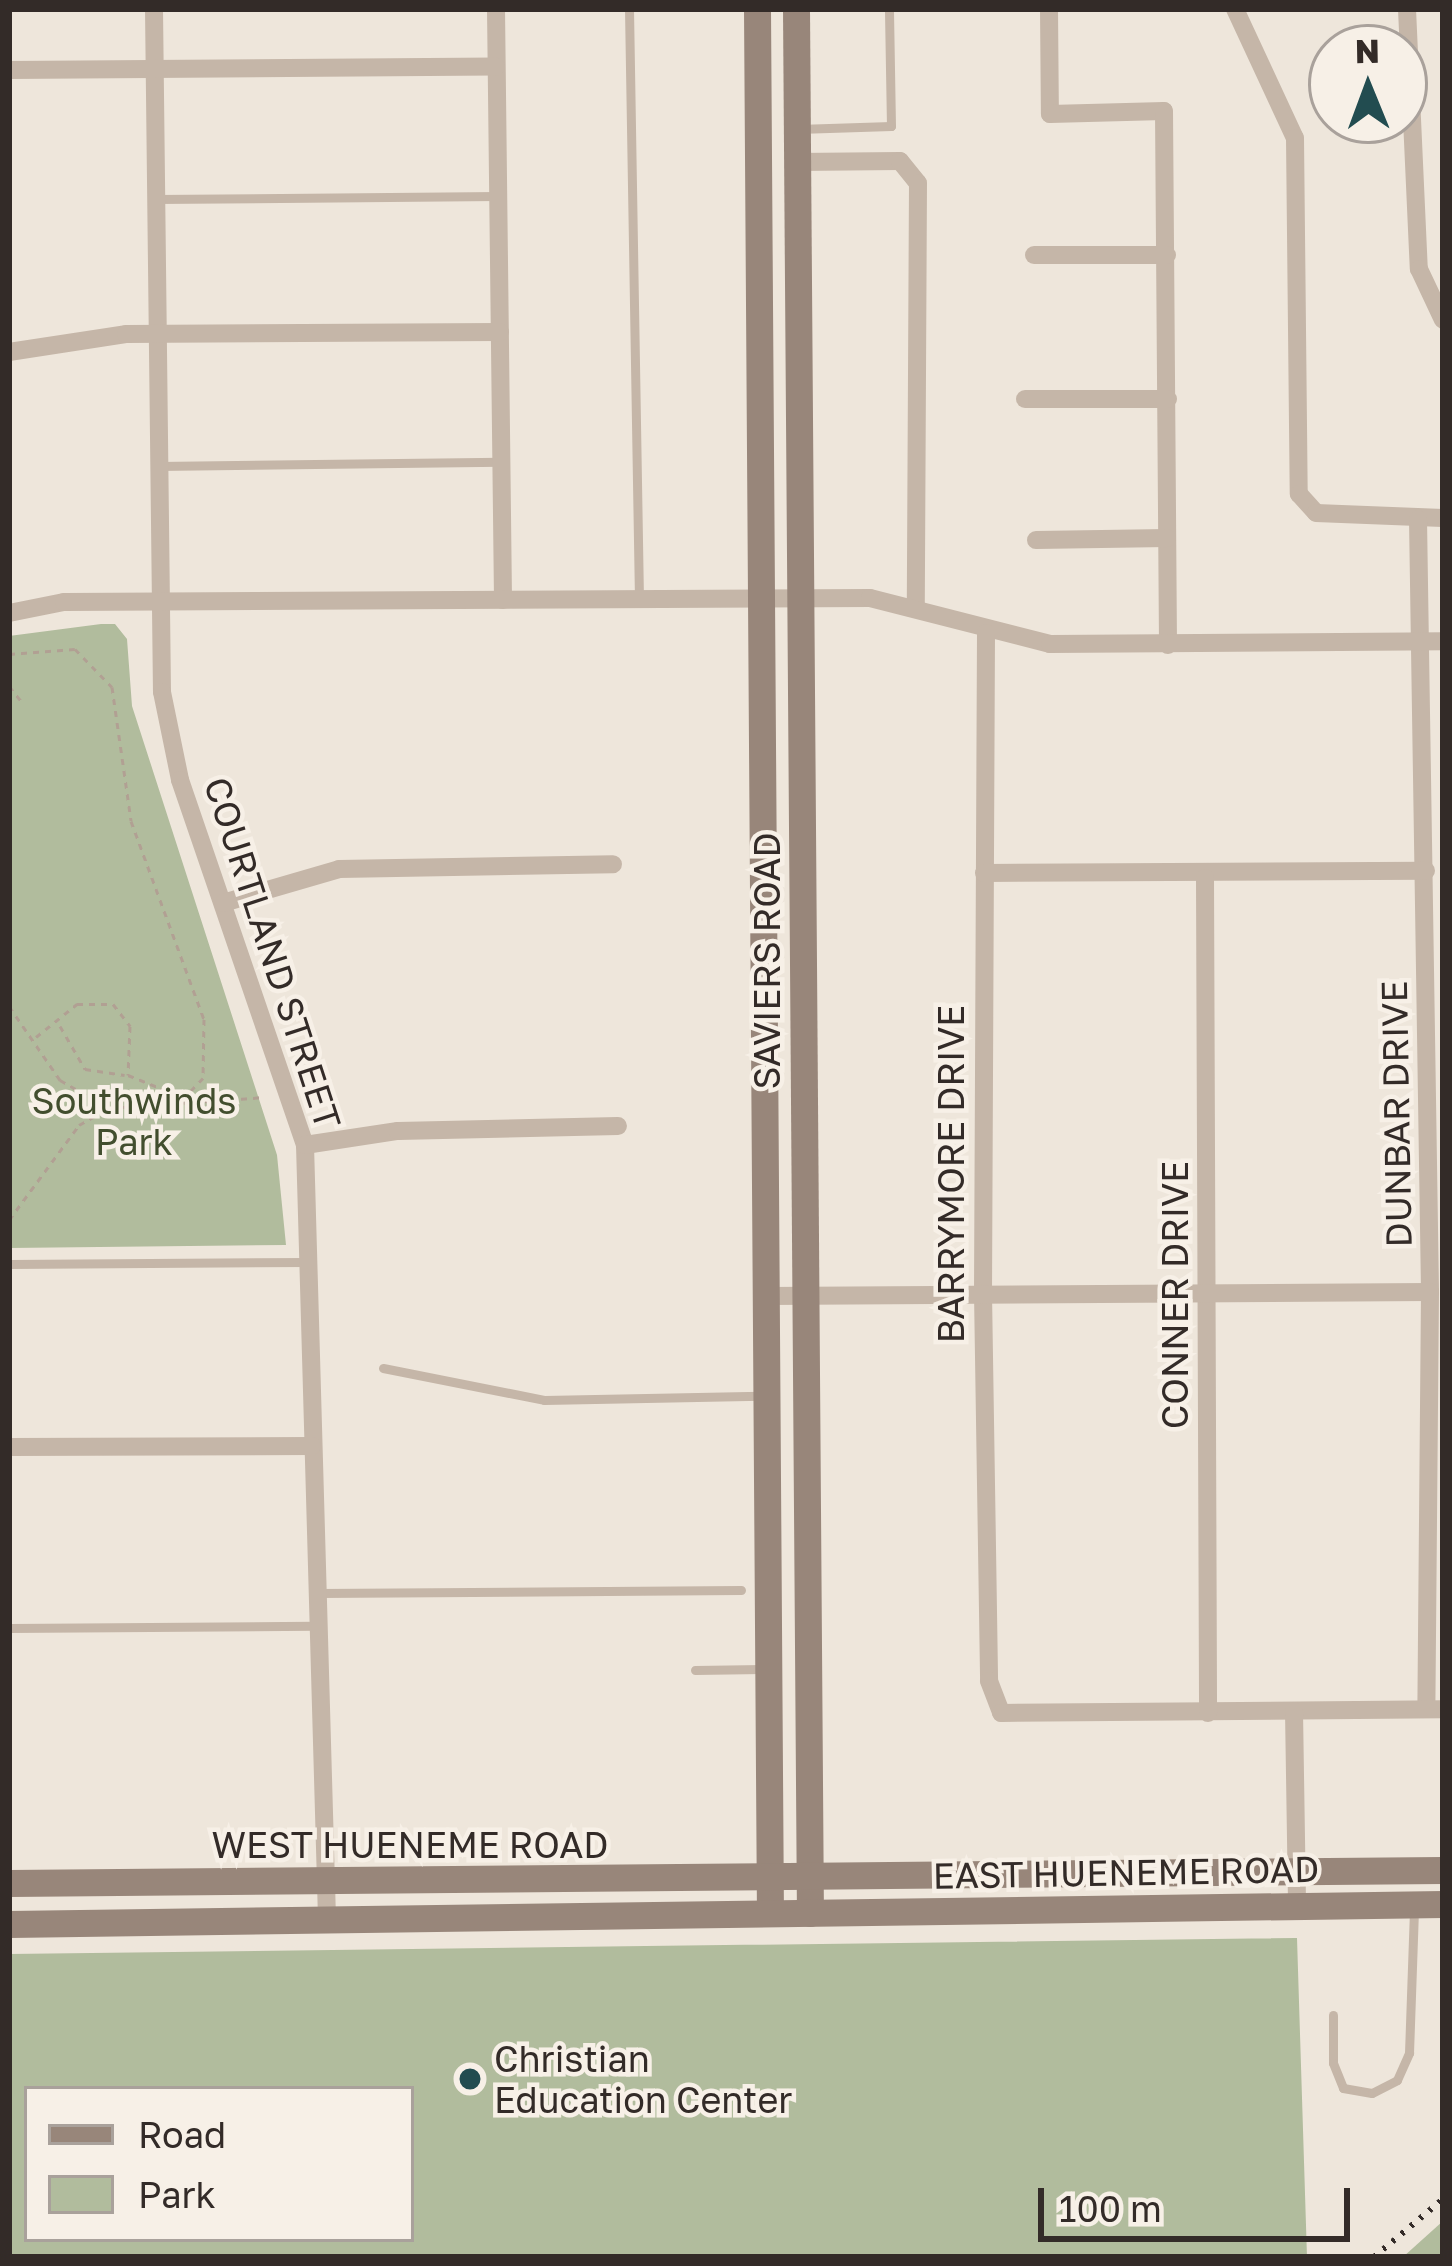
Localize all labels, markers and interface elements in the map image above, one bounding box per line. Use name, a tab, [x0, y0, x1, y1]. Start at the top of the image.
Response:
north arrow	[1308, 24, 1428, 144]
text: N	[1355, 31, 1380, 70]
street label: COURTLAND STREET	[196, 772, 350, 1134]
street label: SAVIERS ROAD	[745, 832, 789, 1090]
street label: DUNBAR DRIVE	[1372, 980, 1420, 1248]
street label: BARRYMORE DRIVE	[929, 1005, 973, 1343]
park label: Southwinds Park	[32, 1078, 236, 1163]
street label: CONNER DRIVE	[1153, 1161, 1197, 1429]
street label: WEST HUENEME ROAD	[211, 1823, 609, 1867]
street label: EAST HUENEME ROAD	[933, 1847, 1319, 1897]
place label: Christian Education Center	[494, 2036, 792, 2121]
marker: Christian Education Center	[457, 2066, 483, 2092]
legend	[24, 2086, 414, 2242]
text: Road	[138, 2113, 226, 2156]
scale bar	[1044, 2164, 1356, 2238]
text: Park	[138, 2173, 216, 2216]
text: 100 m	[1059, 2187, 1162, 2230]

